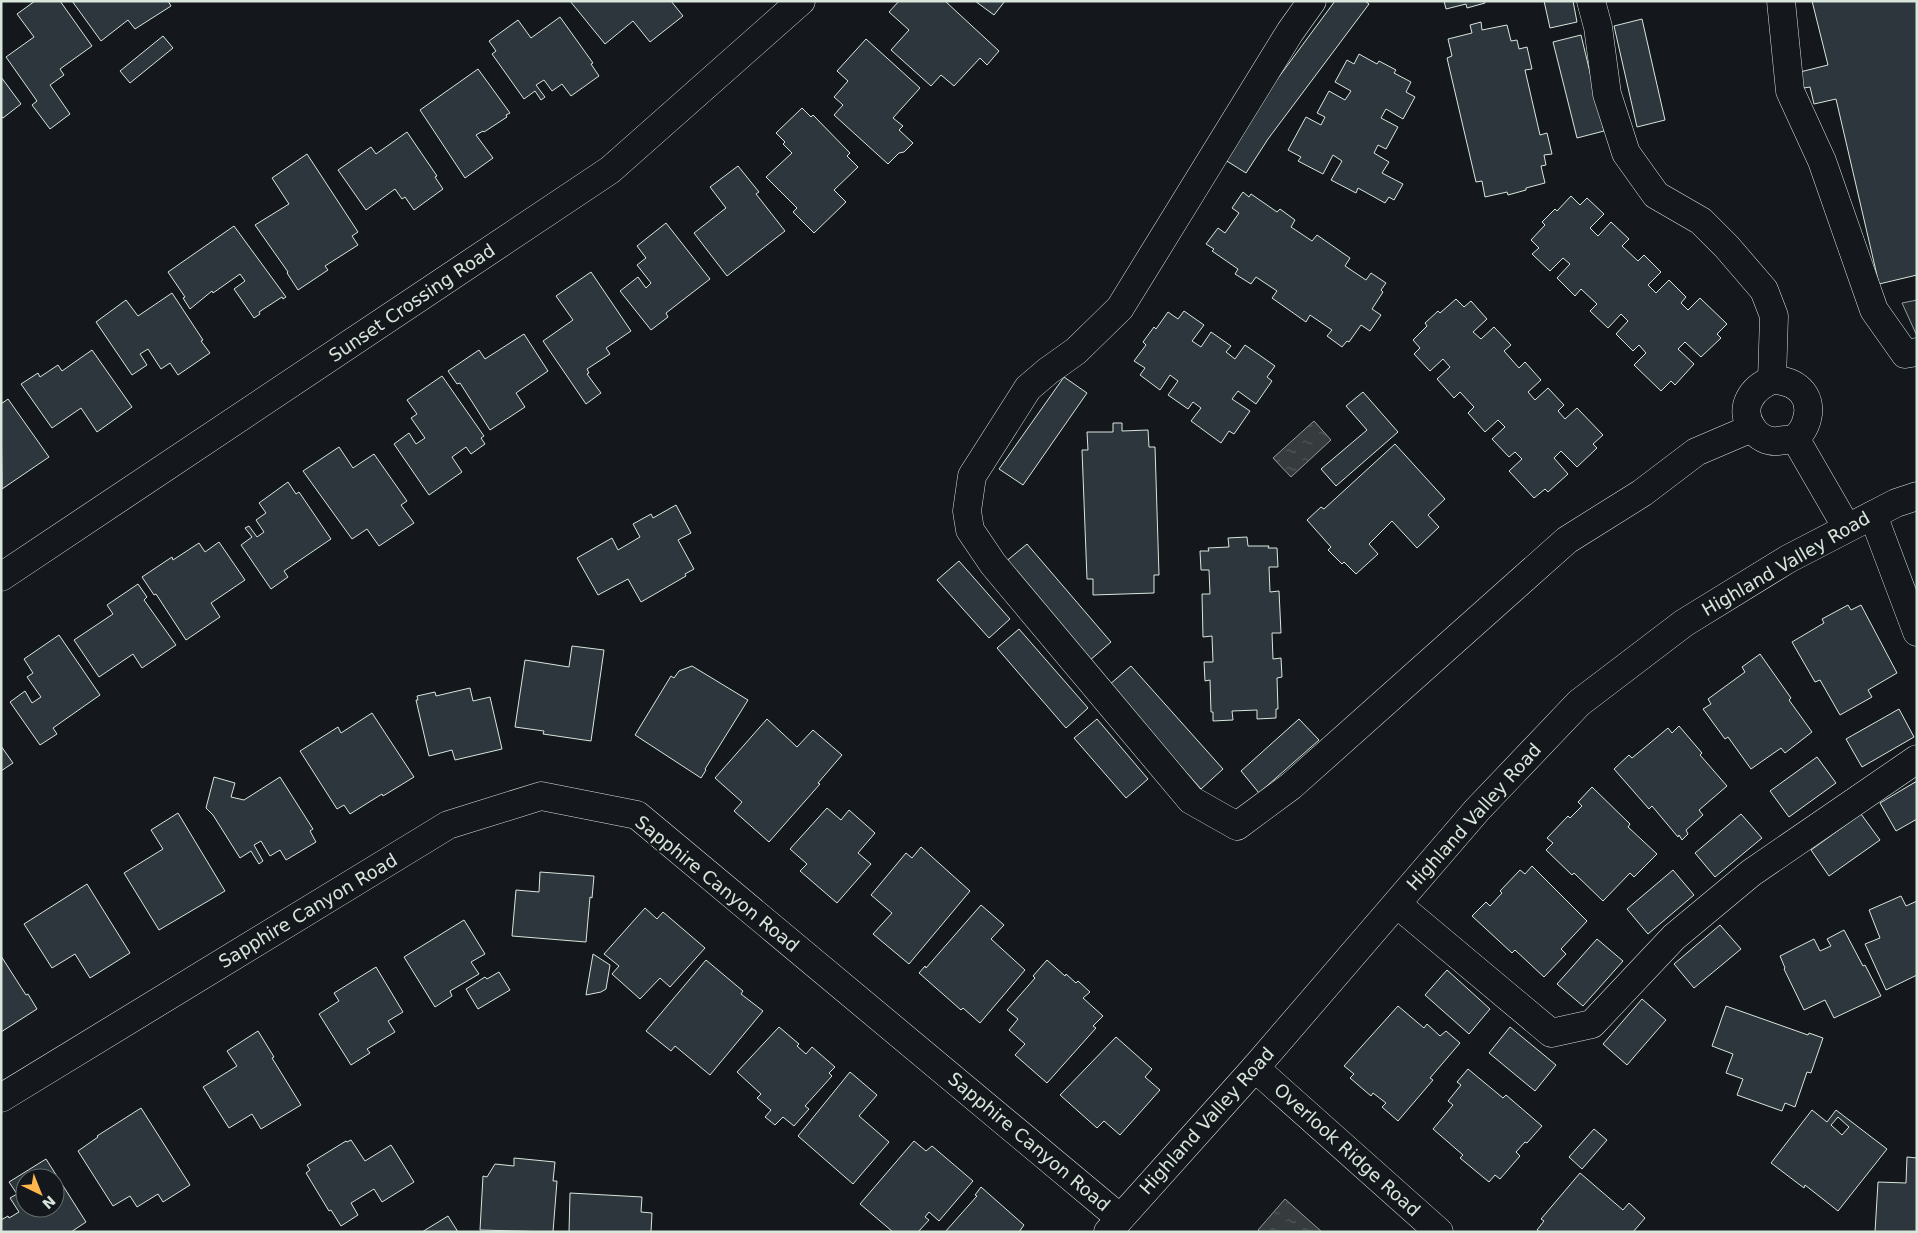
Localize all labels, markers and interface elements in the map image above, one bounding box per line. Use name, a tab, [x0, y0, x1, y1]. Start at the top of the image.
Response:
street label: Sunset Crossing Road	[325, 239, 499, 366]
street label: Highland Valley Road	[1698, 507, 1874, 620]
street label: Highland Valley Road	[1402, 739, 1545, 894]
street label: Sapphire Canyon Road	[631, 811, 803, 956]
street label: Sapphire Canyon Road	[215, 849, 401, 972]
street label: Highland Valley Road	[1135, 1043, 1278, 1198]
street label: Sapphire Canyon Road	[944, 1068, 1114, 1215]
street label: Overlook Ridge Road	[1270, 1079, 1425, 1221]
north arrow	[15, 1168, 65, 1218]
text: N	[39, 1193, 59, 1212]

